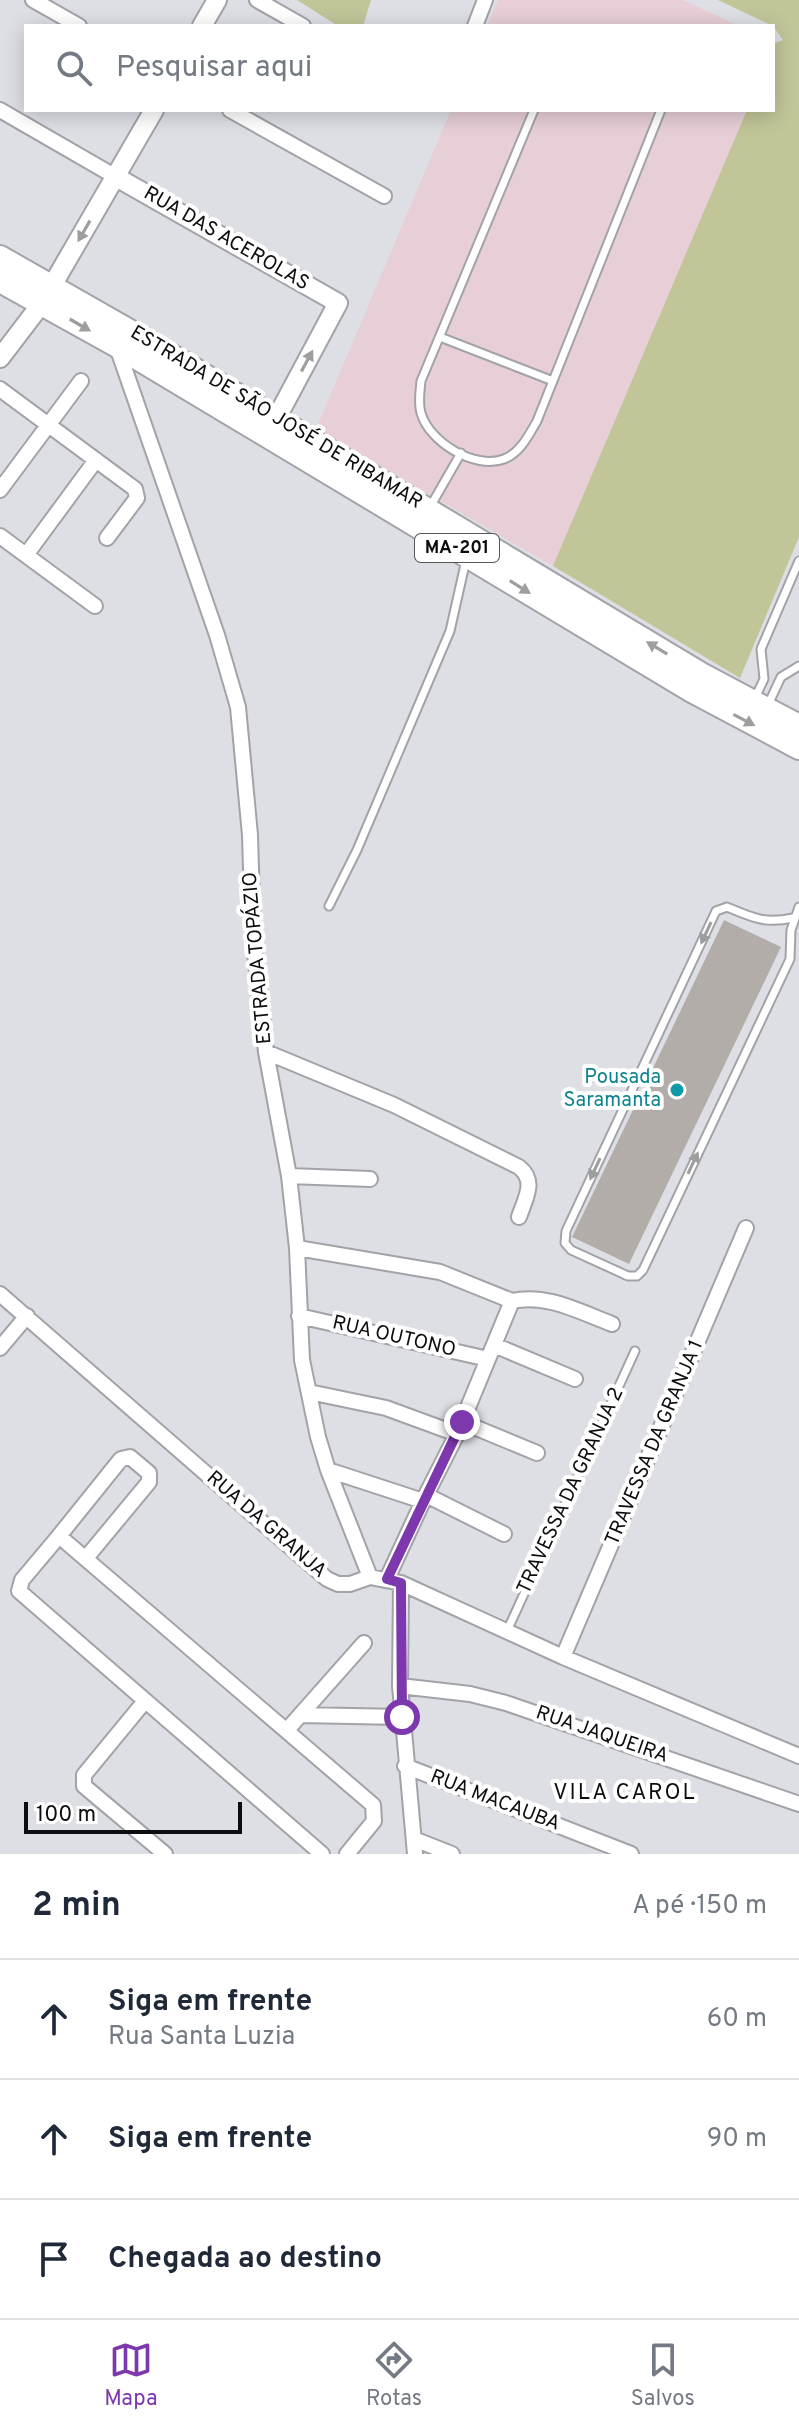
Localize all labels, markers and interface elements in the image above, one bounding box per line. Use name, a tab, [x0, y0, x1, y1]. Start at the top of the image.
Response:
search box	[24, 24, 775, 112]
icon: search	[52, 46, 96, 90]
text: Pesquisar aqui	[116, 50, 312, 87]
street label: RUA DAS ACEROLAS	[138, 181, 314, 297]
one-way arrow	[77, 220, 91, 242]
one-way arrow	[69, 318, 91, 332]
street label: ESTRADA DE SÃO JOSÉ DE RIBAMAR	[125, 318, 428, 516]
one-way arrow	[300, 349, 313, 372]
road number: MA-201	[415, 534, 499, 562]
one-way arrow	[509, 580, 531, 594]
one-way arrow	[646, 641, 668, 655]
one-way arrow	[733, 712, 755, 726]
street label: ESTRADA TOPÁZIO	[236, 871, 278, 1045]
one-way arrow	[699, 921, 713, 945]
place label: Pousada Saramanta	[563, 1065, 661, 1114]
marker: Pousada Saramanta	[668, 1081, 686, 1099]
one-way arrow	[686, 1152, 700, 1175]
one-way arrow	[589, 1157, 602, 1180]
street label: RUA OUTONO	[330, 1310, 458, 1364]
street label: TRAVESSA DA GRANJA 1	[600, 1336, 710, 1550]
street label: TRAVESSA DA GRANJA 2	[512, 1383, 630, 1599]
route end	[444, 1404, 480, 1440]
street label: RUA DA GRANJA	[200, 1466, 332, 1584]
route start	[384, 1699, 420, 1735]
street label: RUA JAQUEIRA	[532, 1700, 672, 1770]
street label: RUA MACAUBA	[426, 1764, 564, 1838]
district label: VILA CAROL	[553, 1780, 697, 1807]
scale bar	[24, 1798, 242, 1834]
text: 100 m	[36, 1802, 96, 1829]
text: 2 min	[32, 1885, 121, 1928]
text: A pé · 150 m	[632, 1890, 767, 1923]
text: Siga em frente	[108, 1984, 312, 2021]
icon: ahead	[32, 1997, 76, 2041]
text: 60 m	[707, 2003, 767, 2036]
text: Rua Santa Luzia	[108, 2021, 295, 2054]
icon: ahead	[32, 2117, 76, 2161]
text: Siga em frente	[108, 2121, 312, 2158]
text: 90 m	[707, 2123, 767, 2156]
icon: arrive	[32, 2237, 76, 2281]
text: Chegada ao destino	[108, 2241, 382, 2278]
tab: Mapa	[104, 2338, 157, 2413]
tab: Rotas	[366, 2338, 422, 2413]
tab: Salvos	[631, 2338, 695, 2413]

